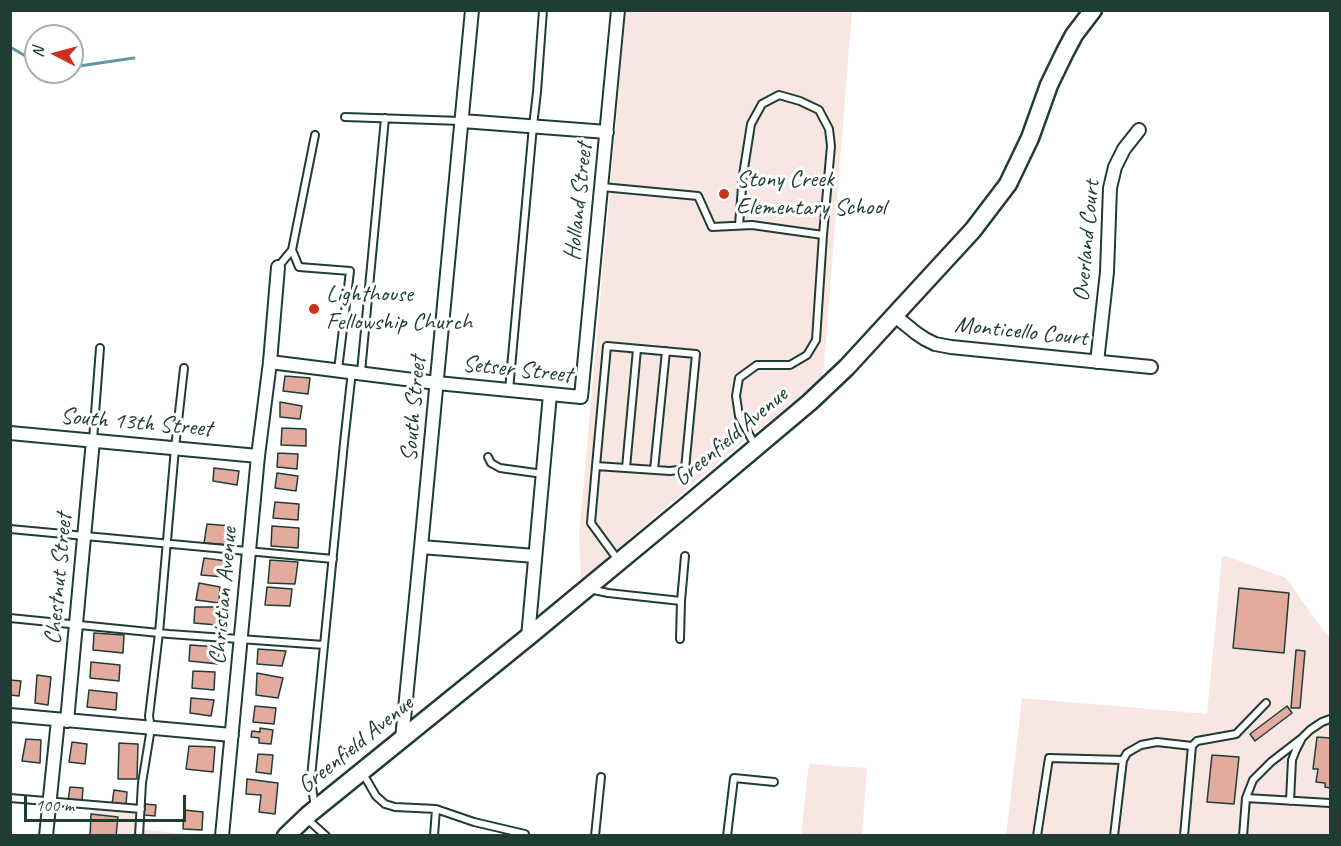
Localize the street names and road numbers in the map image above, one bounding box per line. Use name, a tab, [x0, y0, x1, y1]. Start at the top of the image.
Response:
street label: Holland Street	[559, 142, 599, 262]
street label: Overland Court	[1067, 179, 1107, 303]
street label: Monticello Court	[953, 311, 1089, 353]
street label: Setser Street	[461, 350, 573, 390]
street label: South Street	[395, 355, 433, 463]
street label: Greenfield Avenue	[668, 381, 794, 493]
street label: South 13th Street	[59, 402, 213, 444]
street label: Chestnut Street	[39, 512, 79, 646]
street label: Christian Avenue	[204, 526, 244, 666]
street label: Greenfield Avenue	[293, 690, 419, 800]

